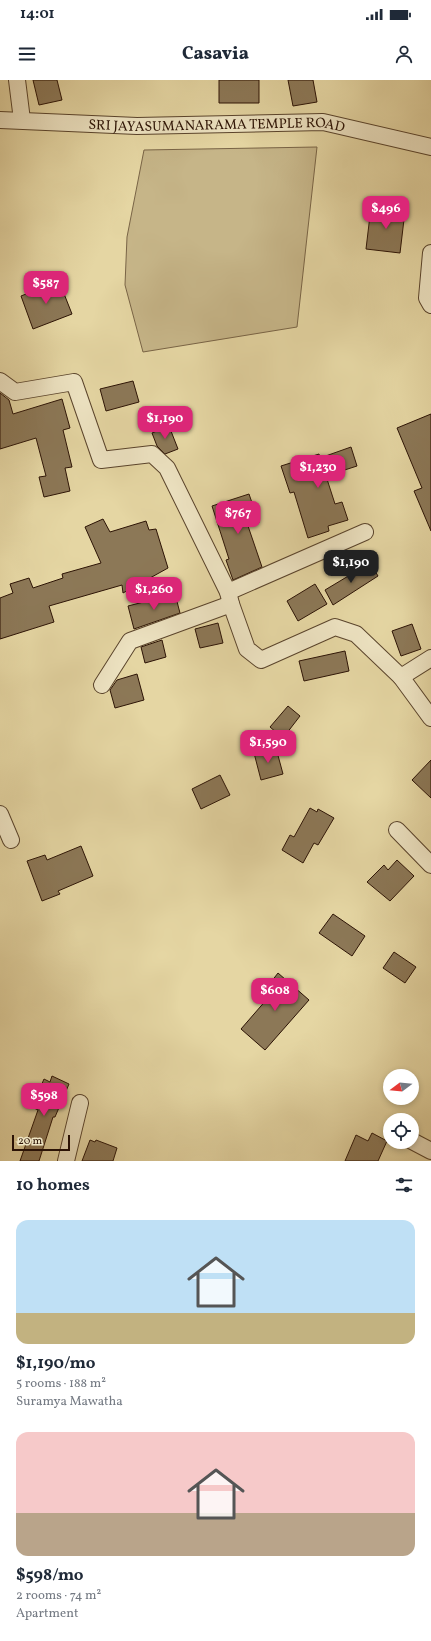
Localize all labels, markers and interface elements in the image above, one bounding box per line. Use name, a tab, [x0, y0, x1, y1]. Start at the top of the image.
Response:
text: 14:01	[20, 4, 55, 25]
text: Casavia	[182, 42, 249, 67]
icon: menu	[16, 43, 38, 65]
icon: person	[393, 43, 415, 65]
street label: SRI JAYASUMANARAMA TEMPLE ROAD	[88, 114, 347, 138]
pin: $496	[362, 196, 410, 230]
text: $496	[371, 200, 401, 218]
pin: $587	[22, 271, 70, 305]
text: $587	[33, 275, 59, 293]
pin: $1,190	[132, 406, 198, 440]
text: $1,190	[147, 410, 183, 428]
pin: $1,230	[285, 455, 351, 489]
text: $1,230	[299, 459, 337, 477]
pin: $767	[214, 501, 262, 535]
text: $767	[225, 505, 251, 523]
pin: $1,190	[318, 550, 384, 584]
text: $1,190	[333, 554, 369, 572]
pin: $1,260	[121, 577, 187, 611]
text: $1,260	[135, 581, 173, 599]
pin: $1,590	[235, 730, 301, 764]
text: $1,590	[249, 734, 287, 752]
pin: $608	[251, 978, 299, 1012]
text: $608	[260, 982, 290, 1000]
north arrow	[383, 1069, 419, 1105]
map controls	[383, 1069, 419, 1149]
pin: $598	[20, 1083, 68, 1117]
text: $598	[30, 1087, 58, 1105]
button: locate	[383, 1113, 419, 1149]
scale bar	[12, 1133, 70, 1152]
text: 20 m	[18, 1134, 42, 1149]
text: 10 homes	[16, 1174, 90, 1197]
icon: filters	[393, 1174, 415, 1196]
icon: home	[180, 1246, 252, 1318]
text: $1,190/mo	[16, 1352, 95, 1375]
text: 5 rooms · 188 m²	[16, 1375, 106, 1393]
text: Suramya Mawatha	[16, 1393, 123, 1411]
icon: home	[180, 1458, 252, 1530]
text: $598/mo	[16, 1564, 84, 1587]
text: 2 rooms · 74 m²	[16, 1587, 101, 1605]
text: Apartment	[16, 1605, 79, 1623]

